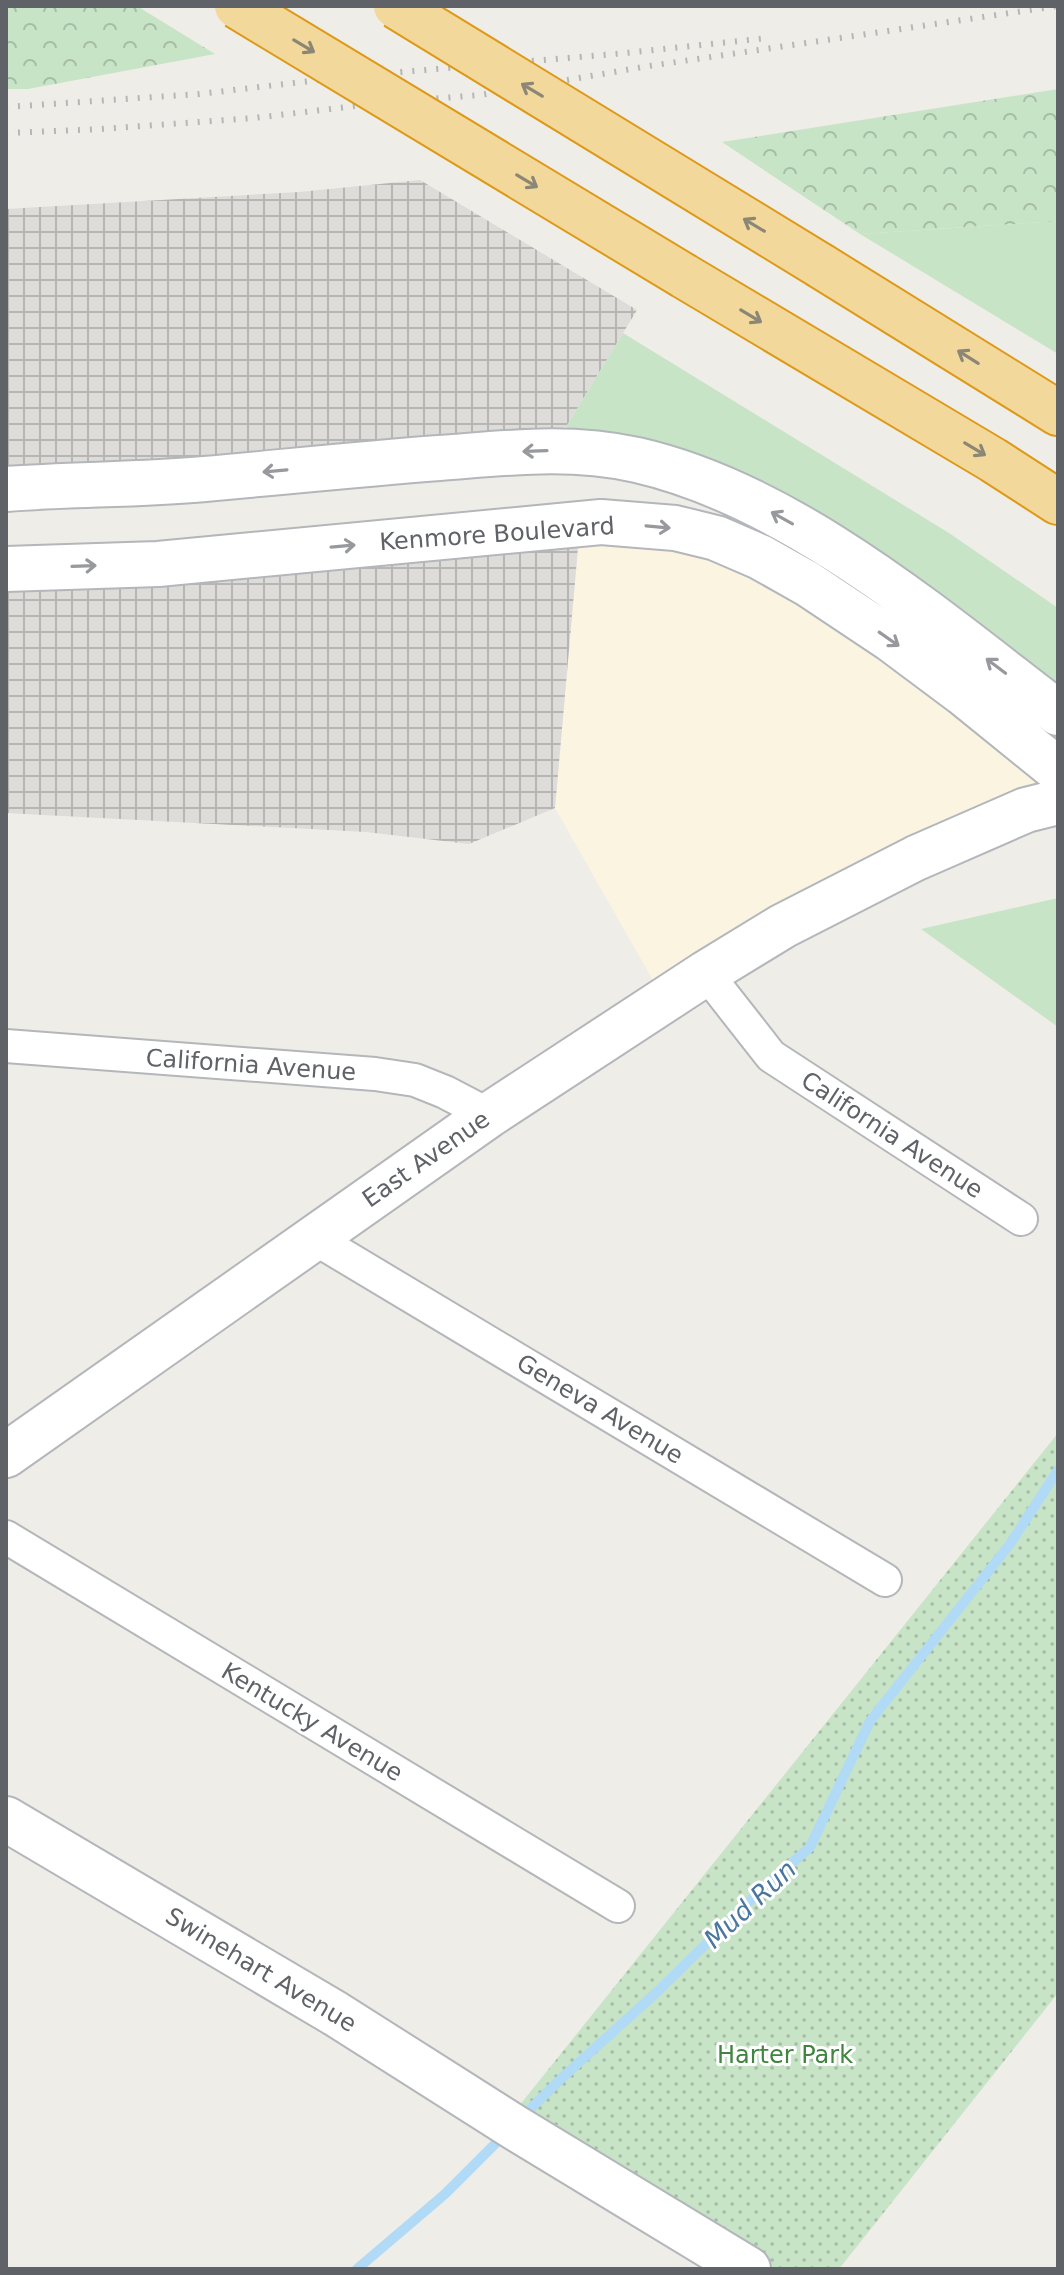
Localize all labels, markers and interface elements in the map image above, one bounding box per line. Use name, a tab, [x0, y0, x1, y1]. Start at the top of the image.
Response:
one-way arrow	[292, 38, 315, 54]
one-way arrow	[521, 82, 544, 98]
one-way arrow	[515, 173, 538, 189]
one-way arrow	[743, 217, 766, 233]
one-way arrow	[739, 308, 762, 324]
one-way arrow	[957, 349, 980, 365]
one-way arrow	[963, 442, 986, 458]
one-way arrow	[522, 443, 548, 458]
one-way arrow	[262, 464, 289, 479]
one-way arrow	[771, 510, 794, 526]
street label: Kenmore Boulevard	[378, 512, 616, 556]
one-way arrow	[644, 520, 671, 535]
one-way arrow	[329, 539, 356, 554]
one-way arrow	[70, 558, 97, 574]
one-way arrow	[877, 631, 899, 647]
one-way arrow	[986, 657, 1007, 674]
street label: California Avenue	[145, 1044, 357, 1086]
street label: California Avenue	[796, 1066, 988, 1204]
street label: East Avenue	[357, 1105, 495, 1213]
street label: Geneva Avenue	[512, 1348, 688, 1470]
street label: Kentucky Avenue	[216, 1657, 408, 1787]
water label: Mud Run	[698, 1854, 802, 1954]
street label: Swinehart Avenue	[161, 1902, 361, 2038]
park label: Harter Park	[717, 2041, 853, 2069]

